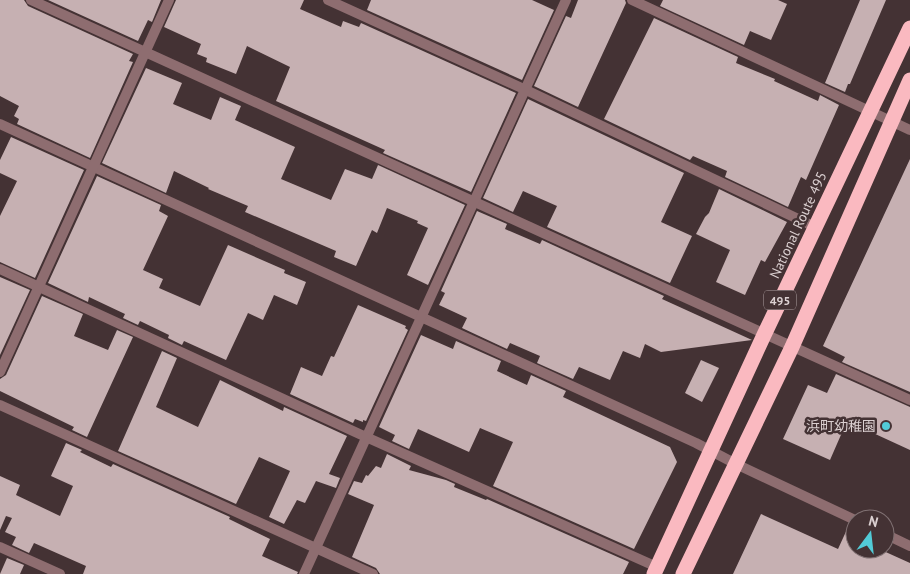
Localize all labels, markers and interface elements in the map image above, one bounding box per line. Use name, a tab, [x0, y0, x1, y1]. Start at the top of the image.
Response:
street label: National Route 495	[765, 169, 831, 281]
road number: 495	[764, 290, 796, 310]
place label: 浜町幼稚園	[806, 417, 876, 435]
marker: 浜町幼稚園	[880, 420, 892, 432]
north arrow	[845, 509, 895, 559]
text: N	[867, 512, 880, 531]

